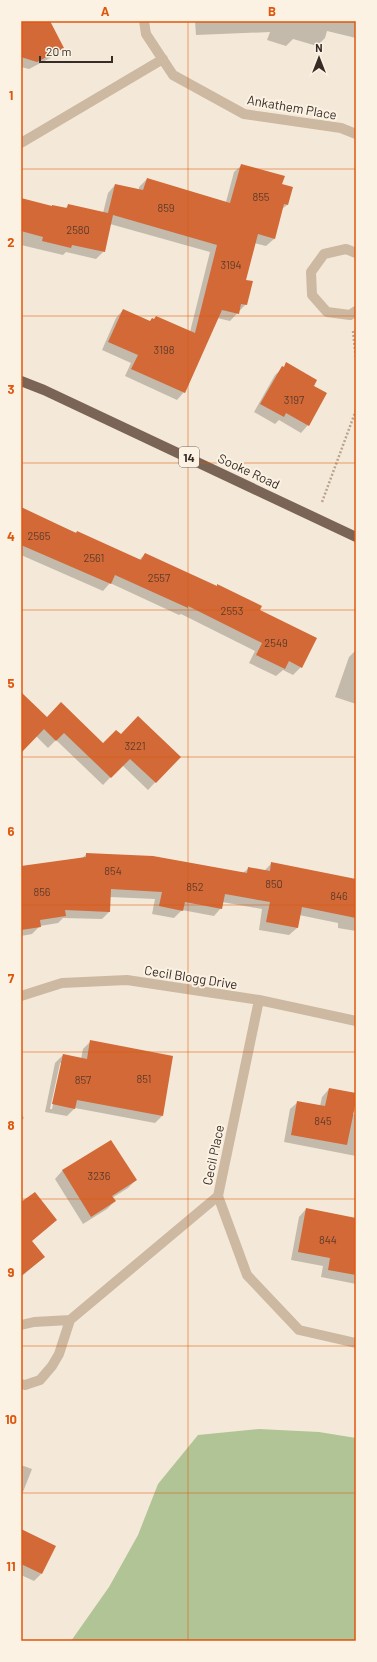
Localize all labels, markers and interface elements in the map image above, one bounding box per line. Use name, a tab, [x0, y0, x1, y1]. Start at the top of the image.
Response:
text: A	[101, 3, 110, 19]
text: B	[268, 3, 276, 19]
scale bar	[40, 38, 112, 64]
north arrow	[299, 38, 339, 78]
text: N	[315, 41, 323, 54]
text: 20 m	[46, 44, 72, 58]
text: 1	[9, 87, 13, 103]
street label: Ankathem Place	[246, 91, 338, 123]
house number: 855	[252, 190, 270, 203]
house number: 859	[157, 201, 175, 214]
house number: 2580	[66, 223, 90, 236]
text: 2	[7, 234, 15, 250]
house number: 3194	[220, 258, 242, 271]
house number: 3198	[154, 343, 175, 356]
text: 3	[7, 381, 15, 397]
house number: 3197	[284, 393, 304, 406]
road number: 14	[179, 447, 199, 467]
street label: Sooke Road	[216, 450, 282, 492]
text: 4	[7, 528, 15, 544]
house number: 2565	[28, 529, 51, 542]
house number: 2561	[84, 551, 104, 564]
house number: 2557	[148, 571, 170, 584]
house number: 2553	[221, 604, 243, 617]
house number: 2549	[264, 636, 288, 649]
text: 5	[7, 675, 15, 691]
house number: 3221	[124, 739, 146, 752]
text: 6	[8, 823, 15, 839]
house number: 854	[104, 864, 122, 877]
house number: 850	[265, 877, 283, 890]
house number: 852	[186, 880, 204, 893]
house number: 856	[33, 885, 51, 898]
house number: 846	[330, 889, 348, 902]
street label: Cecil Blogg Drive	[143, 962, 239, 992]
text: 7	[8, 970, 15, 986]
house number: 851	[137, 1072, 151, 1085]
house number: 857	[75, 1073, 91, 1086]
house number: 845	[314, 1114, 332, 1127]
text: 8	[7, 1117, 15, 1133]
street label: Cecil Place	[199, 1123, 227, 1187]
house number: 3236	[88, 1169, 111, 1182]
house number: 844	[319, 1233, 337, 1246]
text: 9	[8, 1264, 15, 1280]
text: 10	[5, 1411, 17, 1427]
text: 11	[6, 1558, 16, 1574]

